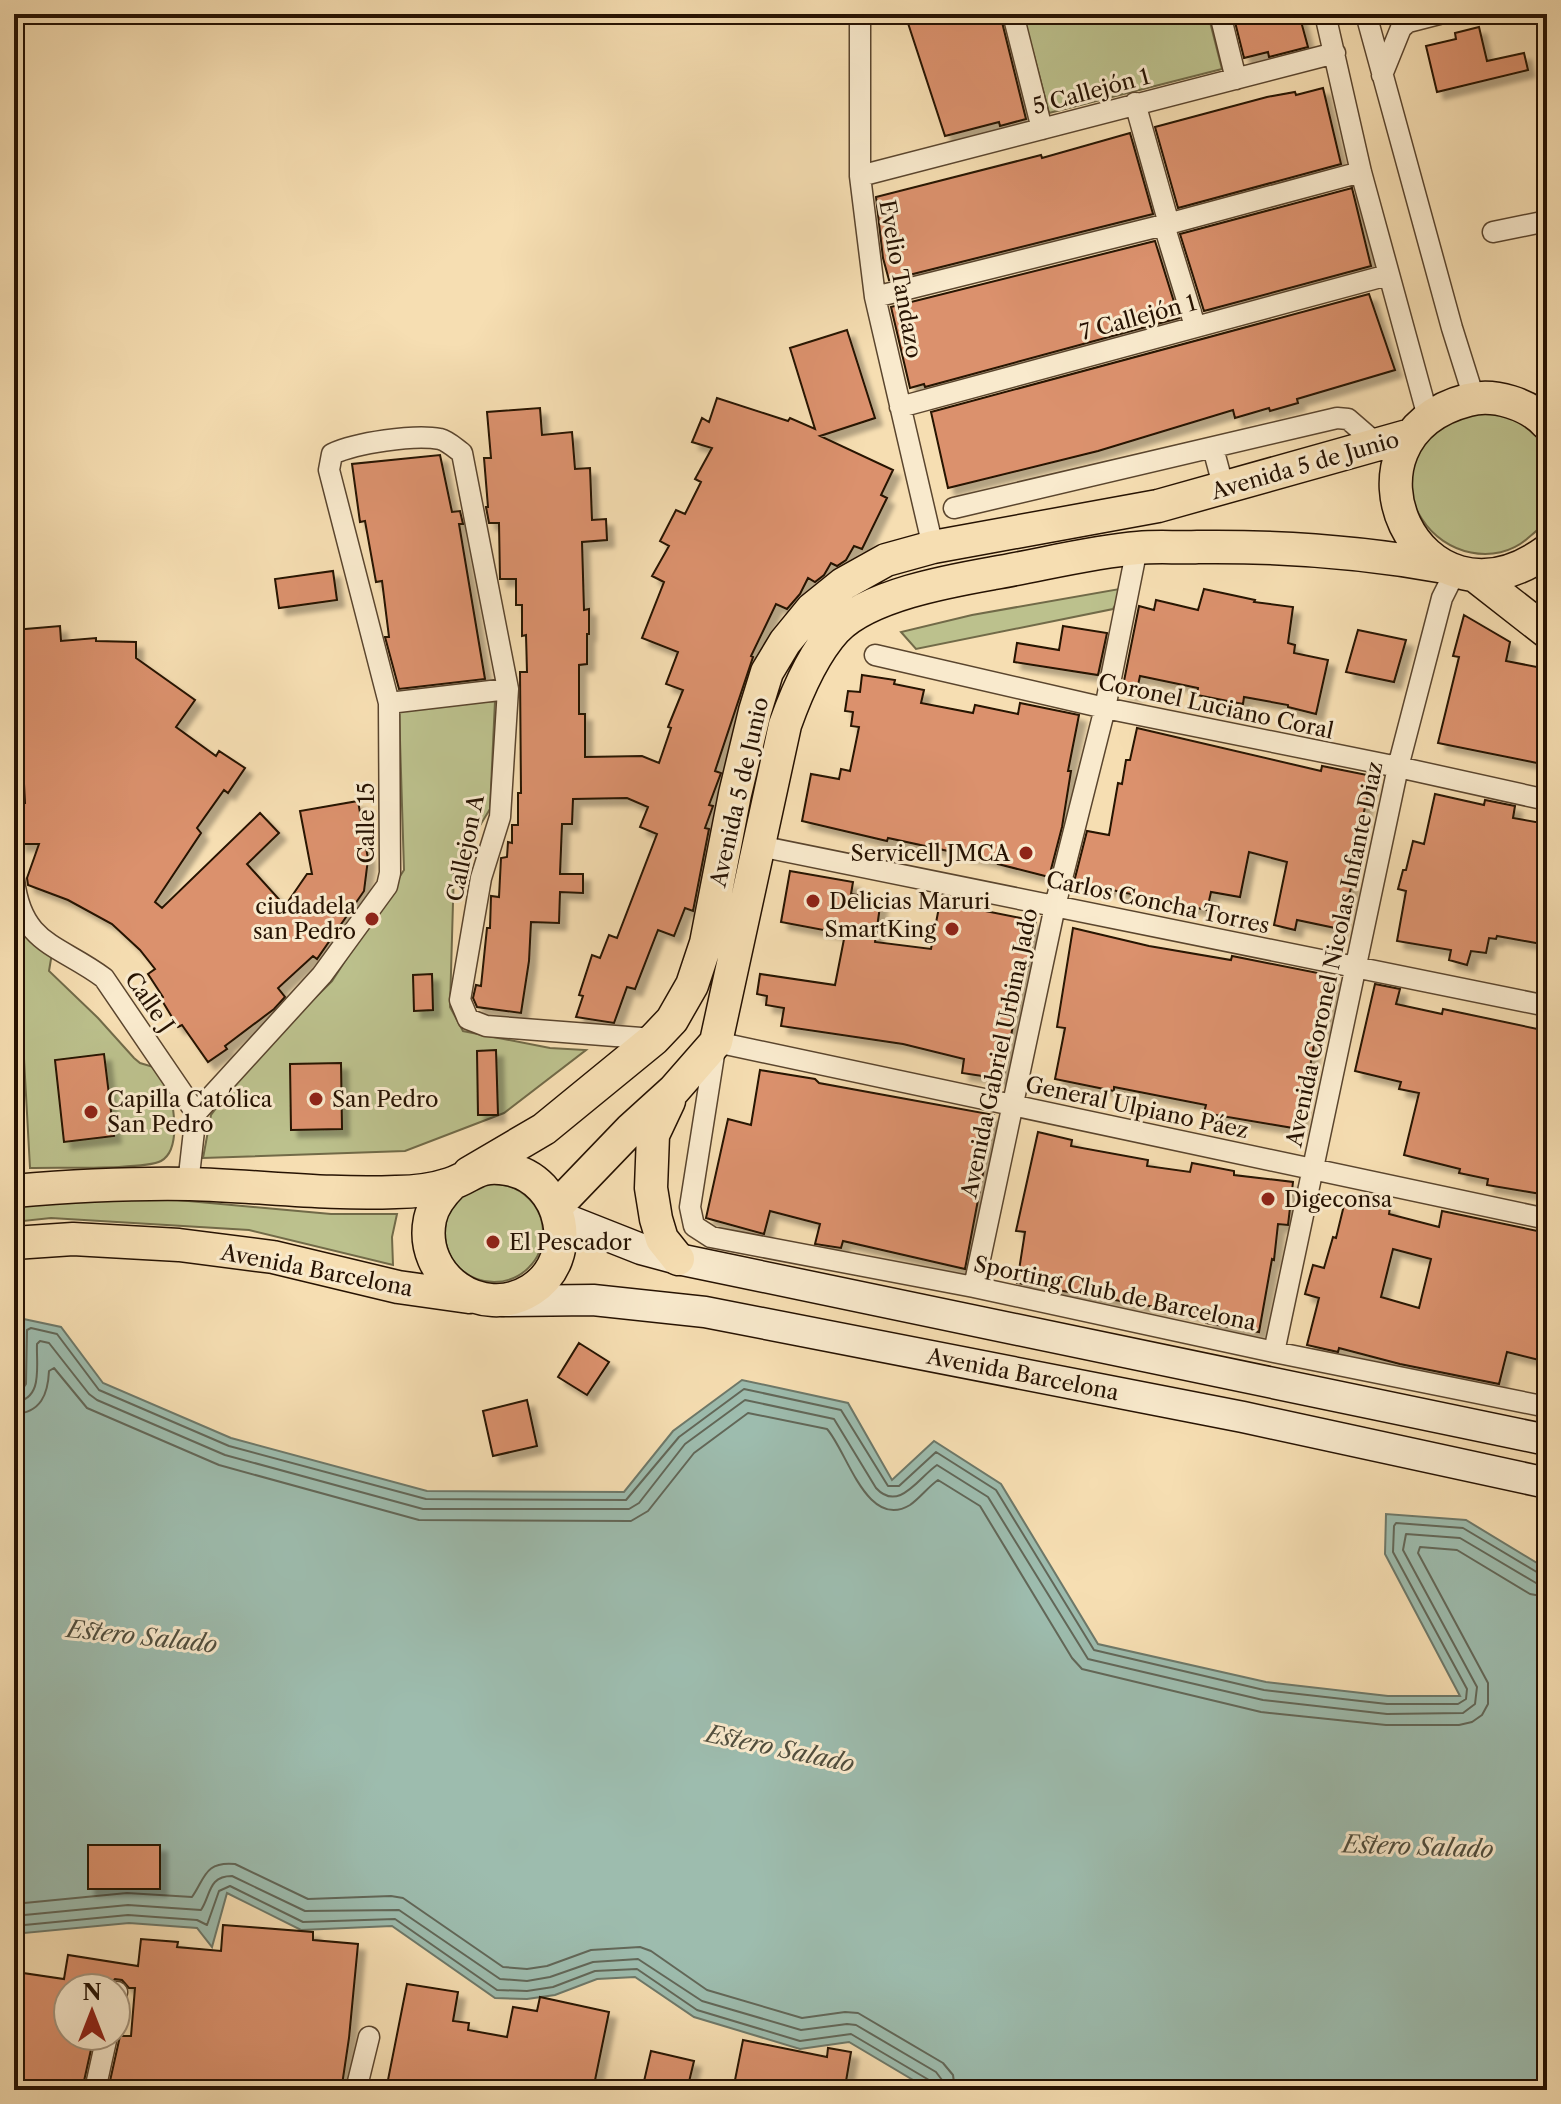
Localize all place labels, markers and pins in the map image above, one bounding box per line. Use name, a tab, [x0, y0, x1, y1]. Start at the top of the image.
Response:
place label: Servicell JMCA	[851, 840, 1011, 867]
marker: Servicell JMCA	[1017, 844, 1035, 862]
place label: Delicias Maruri	[829, 888, 990, 915]
marker: Delicias Maruri	[804, 892, 822, 910]
place label: ciudadela san Pedro	[253, 893, 356, 945]
marker: ciudadela san Pedro	[363, 910, 381, 928]
place label: SmartKing	[825, 916, 936, 943]
marker: SmartKing	[943, 920, 961, 938]
place label: Capilla Católica San Pedro	[107, 1086, 273, 1138]
place label: San Pedro	[332, 1086, 438, 1113]
marker: San Pedro	[307, 1090, 325, 1108]
marker: Capilla Católica San Pedro	[82, 1103, 100, 1121]
place label: Digeconsa	[1284, 1186, 1393, 1213]
marker: Digeconsa	[1259, 1190, 1277, 1208]
place label: El Pescador	[509, 1229, 632, 1256]
marker: El Pescador	[484, 1233, 502, 1251]

